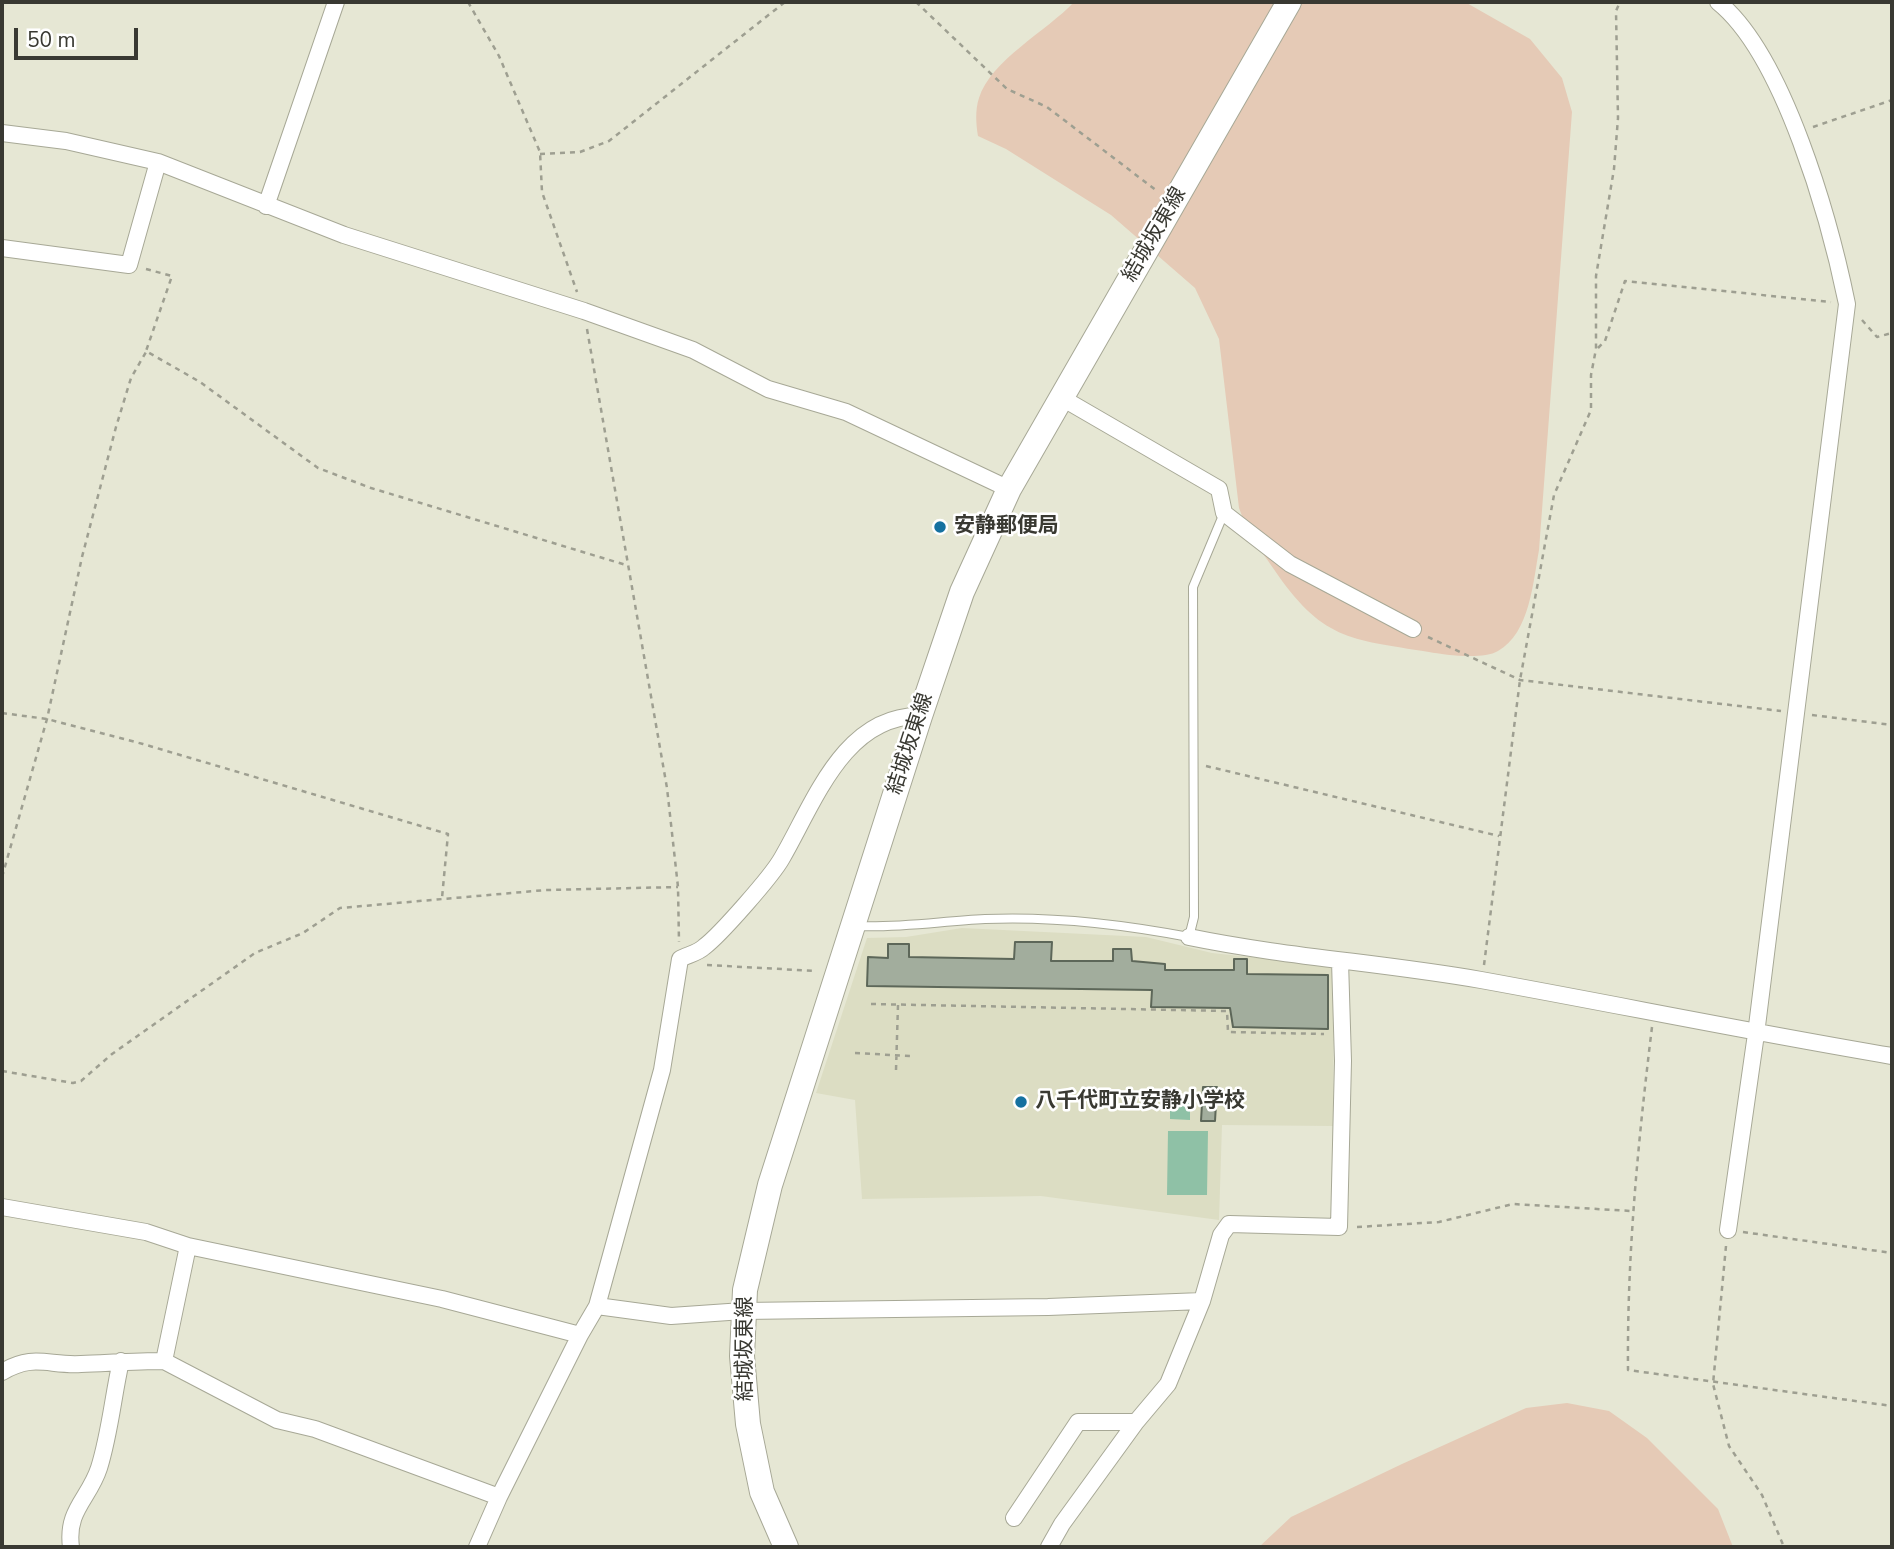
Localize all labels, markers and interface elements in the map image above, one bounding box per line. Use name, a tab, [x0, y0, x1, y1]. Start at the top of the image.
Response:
scale bar	[18, 14, 142, 58]
text: 50 m	[27, 26, 76, 54]
street label: 結城坂東線	[1118, 183, 1192, 287]
place label: 安静郵便局	[954, 514, 1059, 540]
marker: 安静郵便局	[932, 519, 948, 535]
street label: 結城坂東線	[883, 690, 939, 798]
place label: 八千代町立安静小学校	[1035, 1089, 1245, 1115]
marker: 八千代町立安静小学校	[1013, 1094, 1029, 1110]
street label: 結城坂東線	[733, 1297, 759, 1401]

